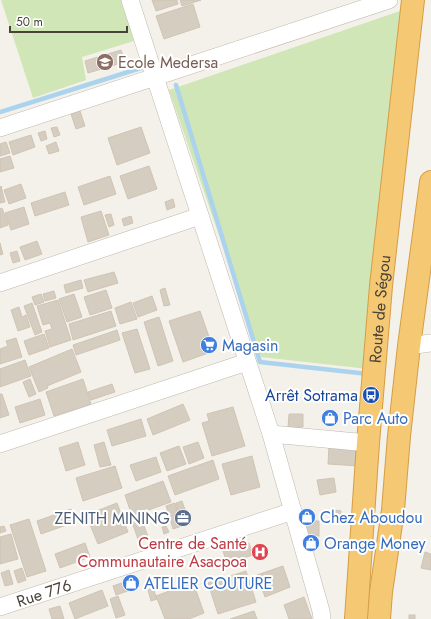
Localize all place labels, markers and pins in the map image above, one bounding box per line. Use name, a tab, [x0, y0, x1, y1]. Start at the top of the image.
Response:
place label: Ecole Medersa	[118, 51, 218, 74]
school or university icon: Ecole Medersa	[95, 52, 115, 72]
place label: Magasin	[222, 334, 278, 357]
supermarket icon: Magasin	[199, 335, 219, 355]
place label: Arrêt Sotrama	[265, 384, 358, 407]
bus stop icon: Arrêt Sotrama	[361, 385, 381, 405]
place label: Parc Auto	[343, 407, 408, 430]
shop icon: Parc Auto	[320, 408, 340, 428]
place label: Chez Aboudou	[320, 506, 423, 529]
place label: ZENITH MINING	[54, 507, 170, 530]
shop icon: Chez Aboudou	[297, 507, 317, 527]
office icon: ZENITH MINING	[173, 508, 193, 528]
place label: Centre de Santé Communautaire Asacpoa	[78, 532, 247, 573]
place label: Orange Money	[324, 532, 426, 555]
shop icon: Orange Money	[301, 533, 321, 553]
hospital icon: Centre de Santé Communautaire Asacpoa	[250, 542, 270, 562]
place label: ATELIER COUTURE	[144, 572, 272, 595]
shop icon: ATELIER COUTURE	[121, 573, 141, 593]

